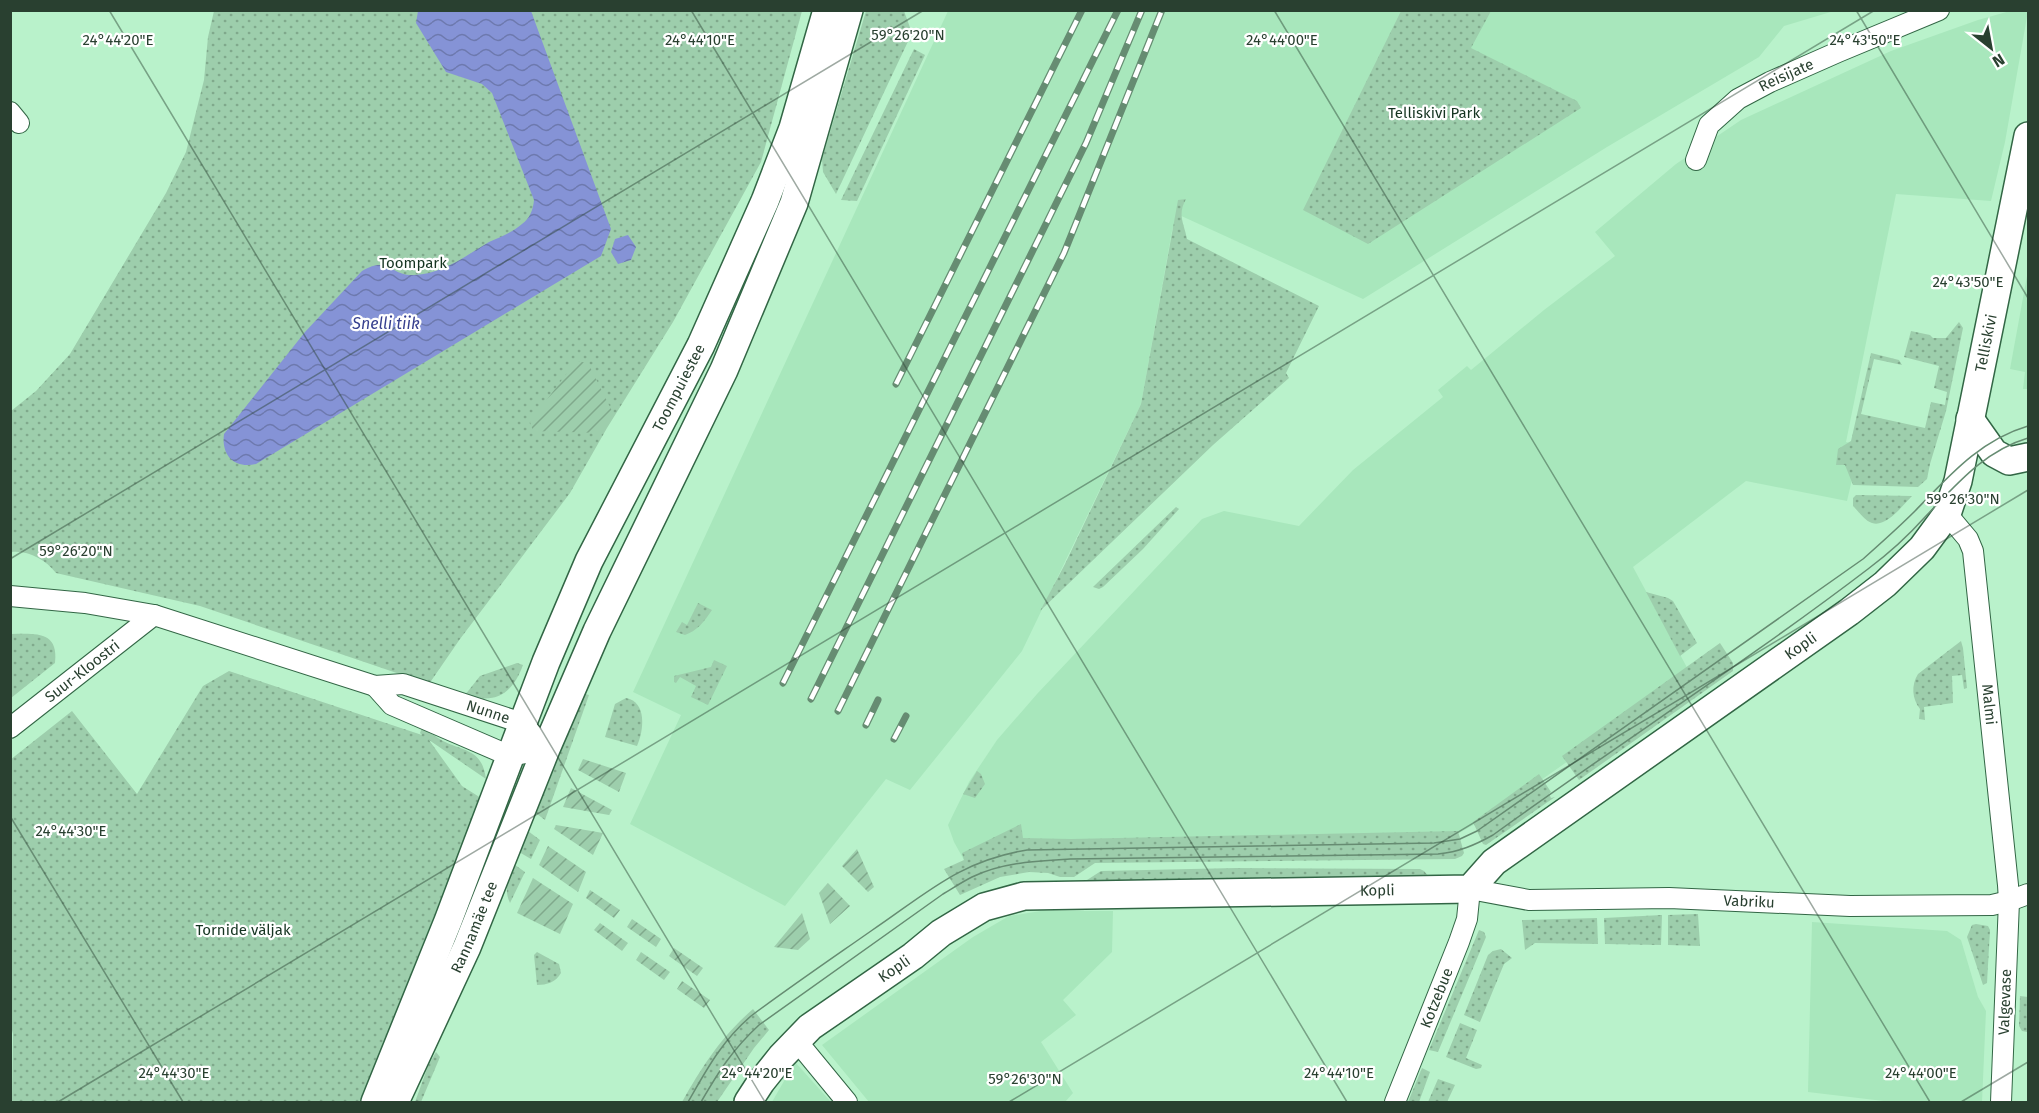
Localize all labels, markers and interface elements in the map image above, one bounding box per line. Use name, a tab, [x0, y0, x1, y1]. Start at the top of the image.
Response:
north arrow	[1961, 18, 2021, 78]
text: 59°26'20"N	[871, 26, 945, 44]
text: 24°44'20"E	[83, 31, 154, 49]
text: 24°44'10"E	[665, 31, 735, 49]
text: 24°44'00"E	[1246, 31, 1318, 49]
text: 24°43'50"E	[1829, 31, 1901, 49]
text: N	[1989, 50, 2008, 71]
street label: Reisijate	[1755, 55, 1816, 95]
park label: Telliskivi Park	[1388, 104, 1480, 122]
park label: Toompark	[379, 254, 447, 272]
text: 24°43'50"E	[1932, 273, 2004, 291]
street label: Telliskivi	[1971, 312, 2001, 374]
water label: Snelli tiik	[351, 314, 420, 333]
street label: Toompuiestee	[649, 341, 709, 435]
text: 59°26'30"N	[1926, 490, 2000, 508]
text: 59°26'20"N	[39, 542, 113, 560]
street label: Kopli	[1781, 629, 1820, 663]
street label: Suur-Kloostri	[41, 636, 123, 706]
street label: Malmi	[1978, 683, 2000, 726]
street label: Nunne	[464, 696, 512, 727]
text: 24°44'30"E	[35, 822, 107, 840]
street label: Rannamäe tee	[447, 879, 501, 976]
street label: Kopli	[1360, 881, 1395, 900]
street label: Vabriku	[1723, 891, 1775, 912]
park label: Tornide väljak	[195, 921, 291, 939]
street label: Kopli	[875, 952, 914, 986]
street label: Kotzebue	[1416, 965, 1457, 1031]
street label: Valgevase	[1995, 969, 2015, 1035]
text: 24°44'30"E	[138, 1064, 210, 1082]
text: 24°44'20"E	[722, 1064, 793, 1082]
text: 24°44'10"E	[1304, 1064, 1374, 1082]
text: 24°44'00"E	[1885, 1064, 1957, 1082]
text: 59°26'30"N	[988, 1070, 1062, 1088]

